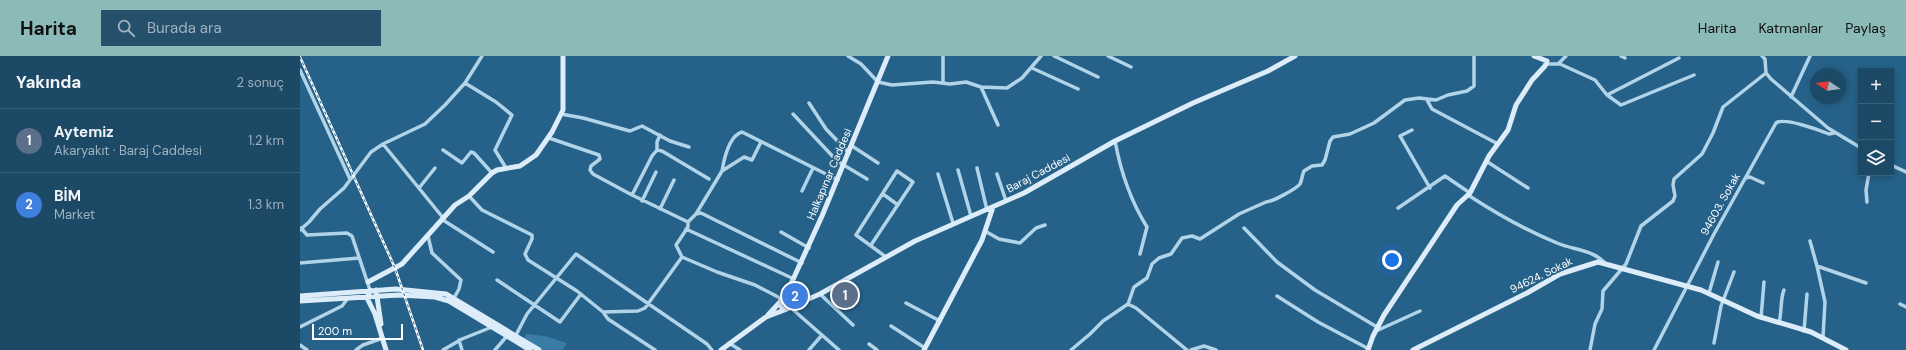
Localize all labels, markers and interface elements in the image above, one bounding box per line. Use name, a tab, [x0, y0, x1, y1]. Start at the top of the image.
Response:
search box	[101, 10, 381, 46]
text: Harita	[20, 16, 77, 41]
icon: search	[115, 17, 137, 39]
text: Burada ara	[147, 18, 222, 38]
text: Harita	[1698, 19, 1736, 37]
text: Katmanlar	[1758, 19, 1823, 37]
text: Paylaş	[1845, 19, 1886, 37]
north arrow	[1810, 68, 1846, 104]
map controls	[1858, 68, 1894, 176]
button: +	[1858, 68, 1894, 104]
text: Yakında	[16, 71, 81, 93]
text: 2 sonuç	[236, 74, 284, 91]
button: −	[1858, 104, 1894, 140]
text: Aytemiz	[54, 122, 114, 142]
street label: Halkapınar Caddesi	[803, 126, 855, 222]
text: 1	[27, 132, 31, 149]
text: 1.2 km	[248, 132, 284, 149]
button: layers	[1858, 140, 1894, 176]
text: Akaryakıt · Baraj Caddesi	[54, 142, 202, 159]
street label: Baraj Caddesi	[1004, 150, 1072, 196]
street label: 94603. Sokak	[1697, 170, 1743, 238]
text: BİM	[54, 186, 81, 206]
text: 2	[25, 196, 33, 213]
text: 1.3 km	[248, 196, 284, 213]
text: Market	[54, 206, 95, 223]
your location	[1382, 250, 1402, 270]
street label: 94624. Sokak	[1507, 254, 1575, 296]
pin: 1	[832, 280, 858, 310]
pin: 2	[782, 281, 808, 311]
scale bar	[312, 322, 403, 341]
text: 200 m	[318, 324, 352, 338]

